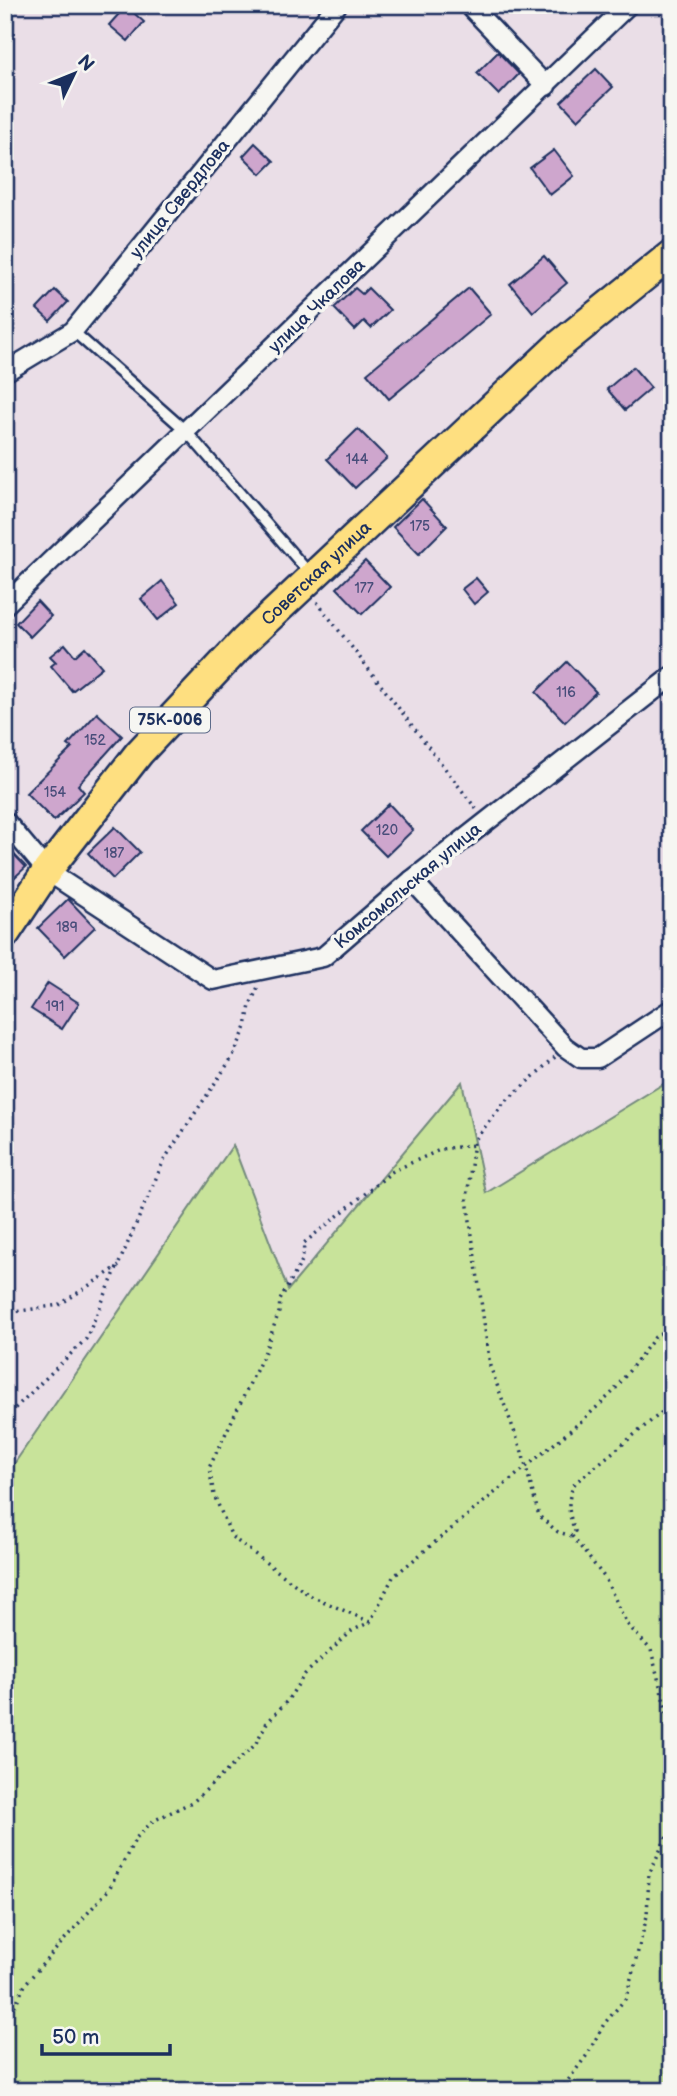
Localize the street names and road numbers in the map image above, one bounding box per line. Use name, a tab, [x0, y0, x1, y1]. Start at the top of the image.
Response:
street label: улица Свердлова	[126, 135, 235, 263]
street label: улица Чкалова	[264, 254, 370, 357]
street label: Советская улица	[257, 516, 376, 630]
road number: 75К-006	[130, 708, 210, 733]
street label: Комсомольская улица	[330, 818, 486, 953]

